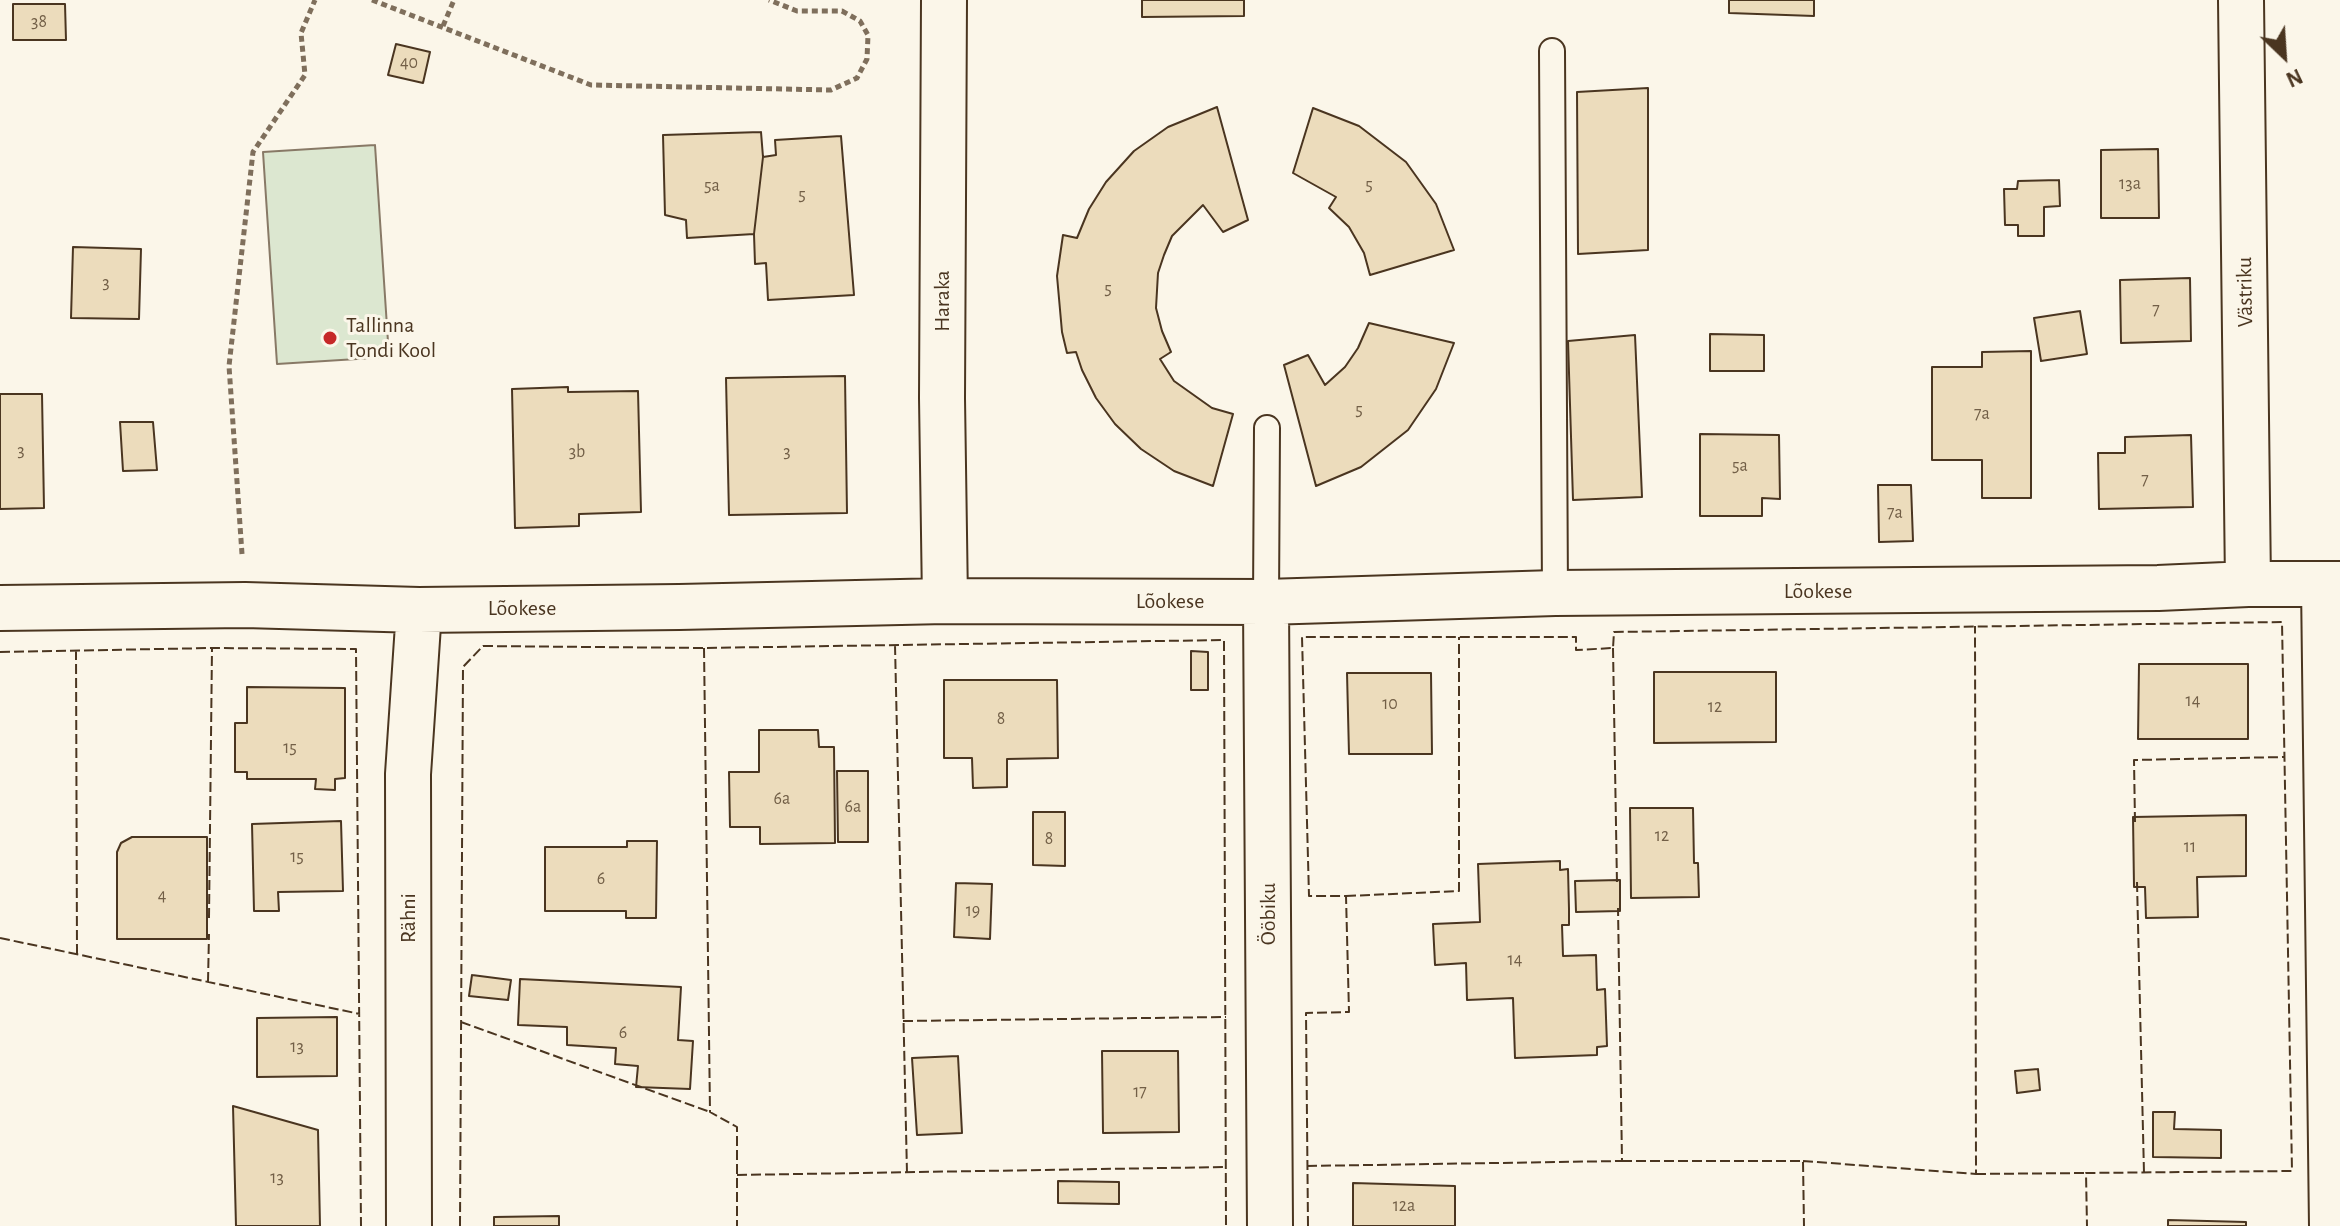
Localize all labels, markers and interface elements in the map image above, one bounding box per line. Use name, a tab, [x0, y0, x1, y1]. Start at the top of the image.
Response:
house number: 38	[31, 11, 47, 33]
north arrow	[2244, 16, 2324, 96]
house number: 40	[400, 52, 418, 74]
text: N	[2283, 65, 2306, 91]
house number: 13a	[2119, 173, 2141, 195]
house number: 5	[1365, 174, 1373, 196]
house number: 5a	[704, 175, 720, 197]
house number: 5	[798, 184, 806, 206]
street label: Västriku	[2231, 257, 2259, 327]
street label: Haraka	[929, 270, 955, 332]
house number: 3	[102, 272, 110, 294]
house number: 5	[1104, 278, 1112, 300]
house number: 7	[2152, 299, 2160, 321]
place label: Tallinna Tondi Kool	[346, 312, 436, 364]
marker: Tallinna Tondi Kool	[321, 329, 339, 347]
house number: 5	[1355, 399, 1363, 421]
house number: 7a	[1974, 403, 1990, 425]
house number: 3	[17, 440, 25, 462]
house number: 3b	[569, 441, 585, 463]
house number: 3	[783, 441, 791, 463]
house number: 5a	[1732, 455, 1748, 477]
house number: 7	[2141, 469, 2149, 491]
house number: 7a	[1887, 502, 1903, 524]
street label: Lõokese	[1784, 578, 1852, 604]
street label: Lõokese	[1136, 588, 1204, 614]
street label: Lõokese	[488, 595, 556, 621]
house number: 14	[2186, 690, 2200, 712]
house number: 10	[1382, 693, 1398, 715]
house number: 12	[1708, 696, 1722, 718]
house number: 8	[997, 708, 1005, 730]
house number: 15	[283, 737, 297, 759]
house number: 6a	[774, 788, 790, 810]
house number: 6a	[845, 796, 861, 818]
house number: 12	[1655, 825, 1669, 847]
house number: 8	[1045, 828, 1053, 850]
house number: 11	[2184, 836, 2196, 858]
house number: 15	[290, 846, 304, 868]
house number: 6	[597, 868, 605, 890]
street label: Ööbiku	[1255, 883, 1281, 945]
house number: 4	[158, 885, 166, 907]
street label: Rähni	[395, 893, 421, 943]
house number: 19	[966, 900, 980, 922]
house number: 14	[1508, 949, 1522, 971]
house number: 6	[619, 1022, 627, 1044]
house number: 13	[290, 1036, 304, 1058]
house number: 17	[1133, 1081, 1147, 1103]
house number: 13	[270, 1167, 284, 1189]
house number: 12a	[1393, 1195, 1415, 1217]

